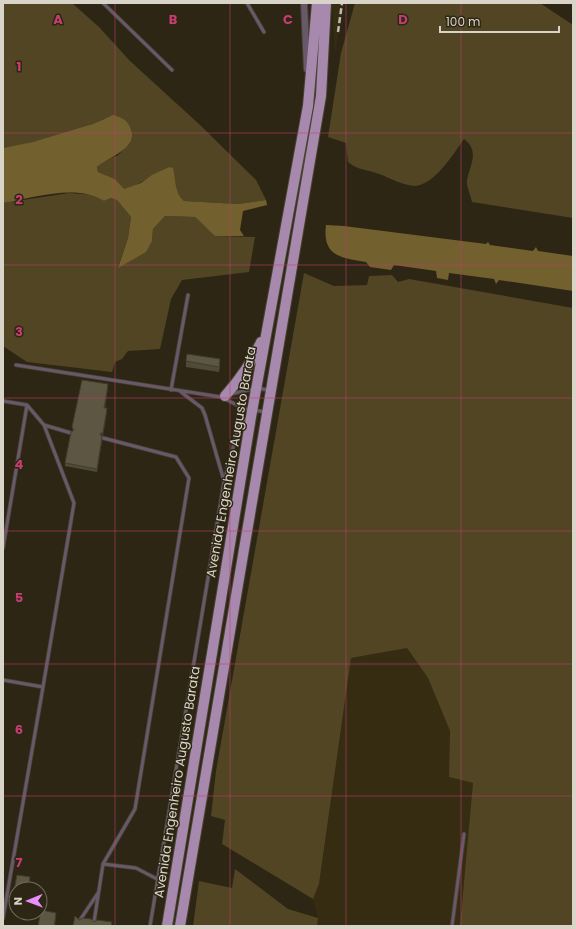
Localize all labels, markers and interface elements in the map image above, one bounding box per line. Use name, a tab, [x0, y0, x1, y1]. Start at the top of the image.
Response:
scale bar	[440, 8, 559, 34]
text: A	[53, 10, 63, 29]
text: B	[169, 10, 178, 29]
text: C	[283, 10, 293, 29]
text: D	[398, 10, 408, 29]
text: 100 m	[446, 13, 480, 30]
text: 1	[17, 57, 21, 76]
text: 2	[15, 190, 23, 209]
text: 3	[15, 322, 23, 341]
street label: Avenida Engenheiro Augusto Barata	[201, 345, 261, 579]
text: 4	[15, 455, 24, 474]
text: 5	[15, 588, 23, 607]
street label: Avenida Engenheiro Augusto Barata	[149, 665, 205, 899]
text: 6	[15, 720, 23, 739]
text: 7	[16, 853, 23, 872]
north arrow	[8, 881, 48, 921]
text: N	[10, 897, 26, 905]

